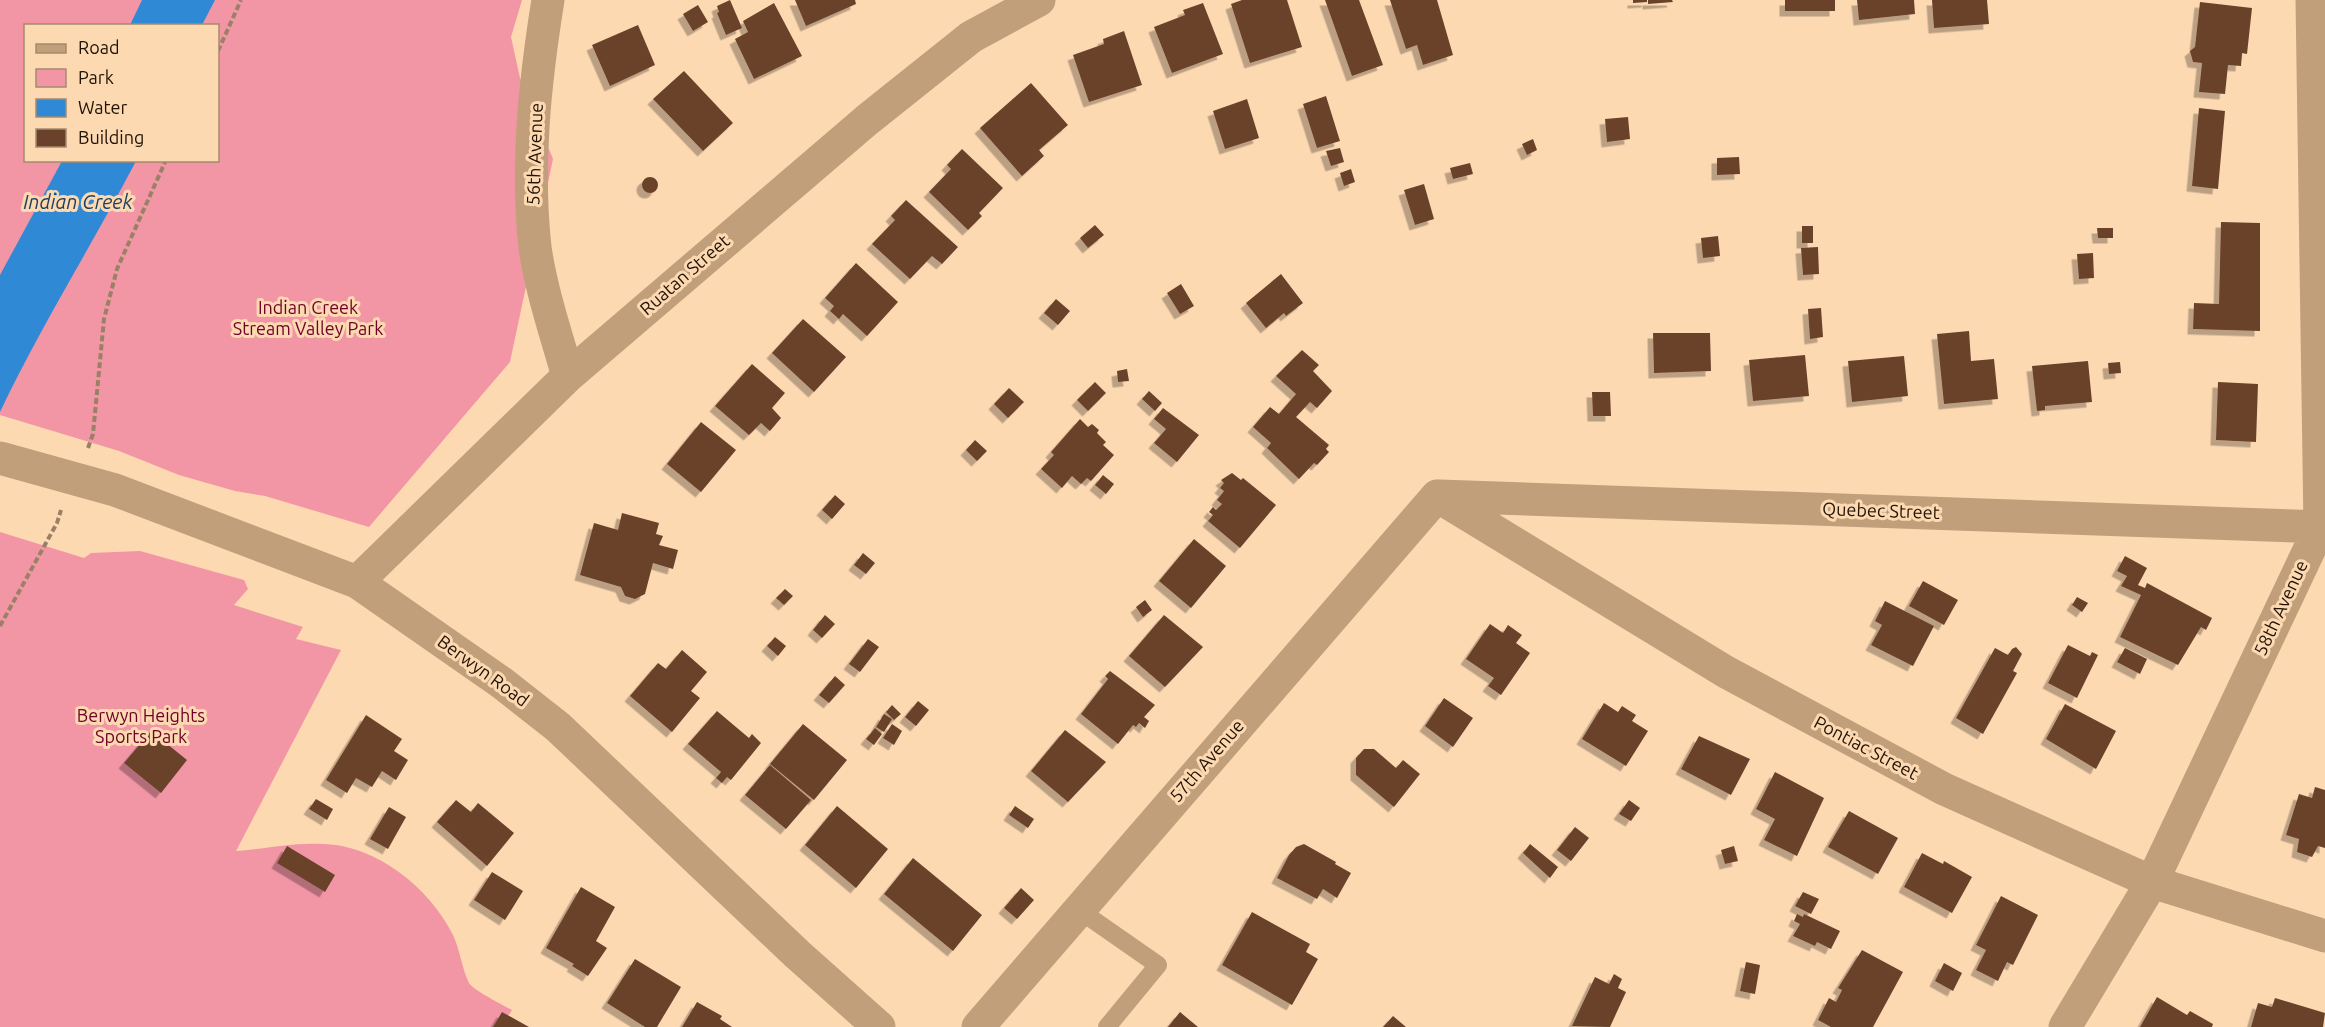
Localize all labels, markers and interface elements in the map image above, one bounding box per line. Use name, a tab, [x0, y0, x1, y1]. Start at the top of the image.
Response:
legend	[24, 24, 219, 162]
text: Road	[78, 37, 120, 57]
text: Park	[78, 67, 114, 87]
text: Water	[78, 97, 128, 117]
street label: 56th Avenue	[522, 102, 546, 205]
text: Building	[78, 127, 144, 147]
water label: Indian Creek	[23, 190, 133, 213]
street label: Ruatan Street	[636, 230, 733, 318]
park label: Indian Creek Stream Valley Park	[233, 297, 383, 338]
street label: Quebec Street	[1822, 498, 1940, 523]
street label: 58th Avenue	[2249, 557, 2311, 658]
street label: Berwyn Road	[434, 631, 533, 710]
park label: Berwyn Heights Sports Park	[77, 705, 205, 746]
street label: Pontiac Street	[1811, 711, 1922, 783]
street label: 57th Avenue	[1165, 715, 1247, 806]

